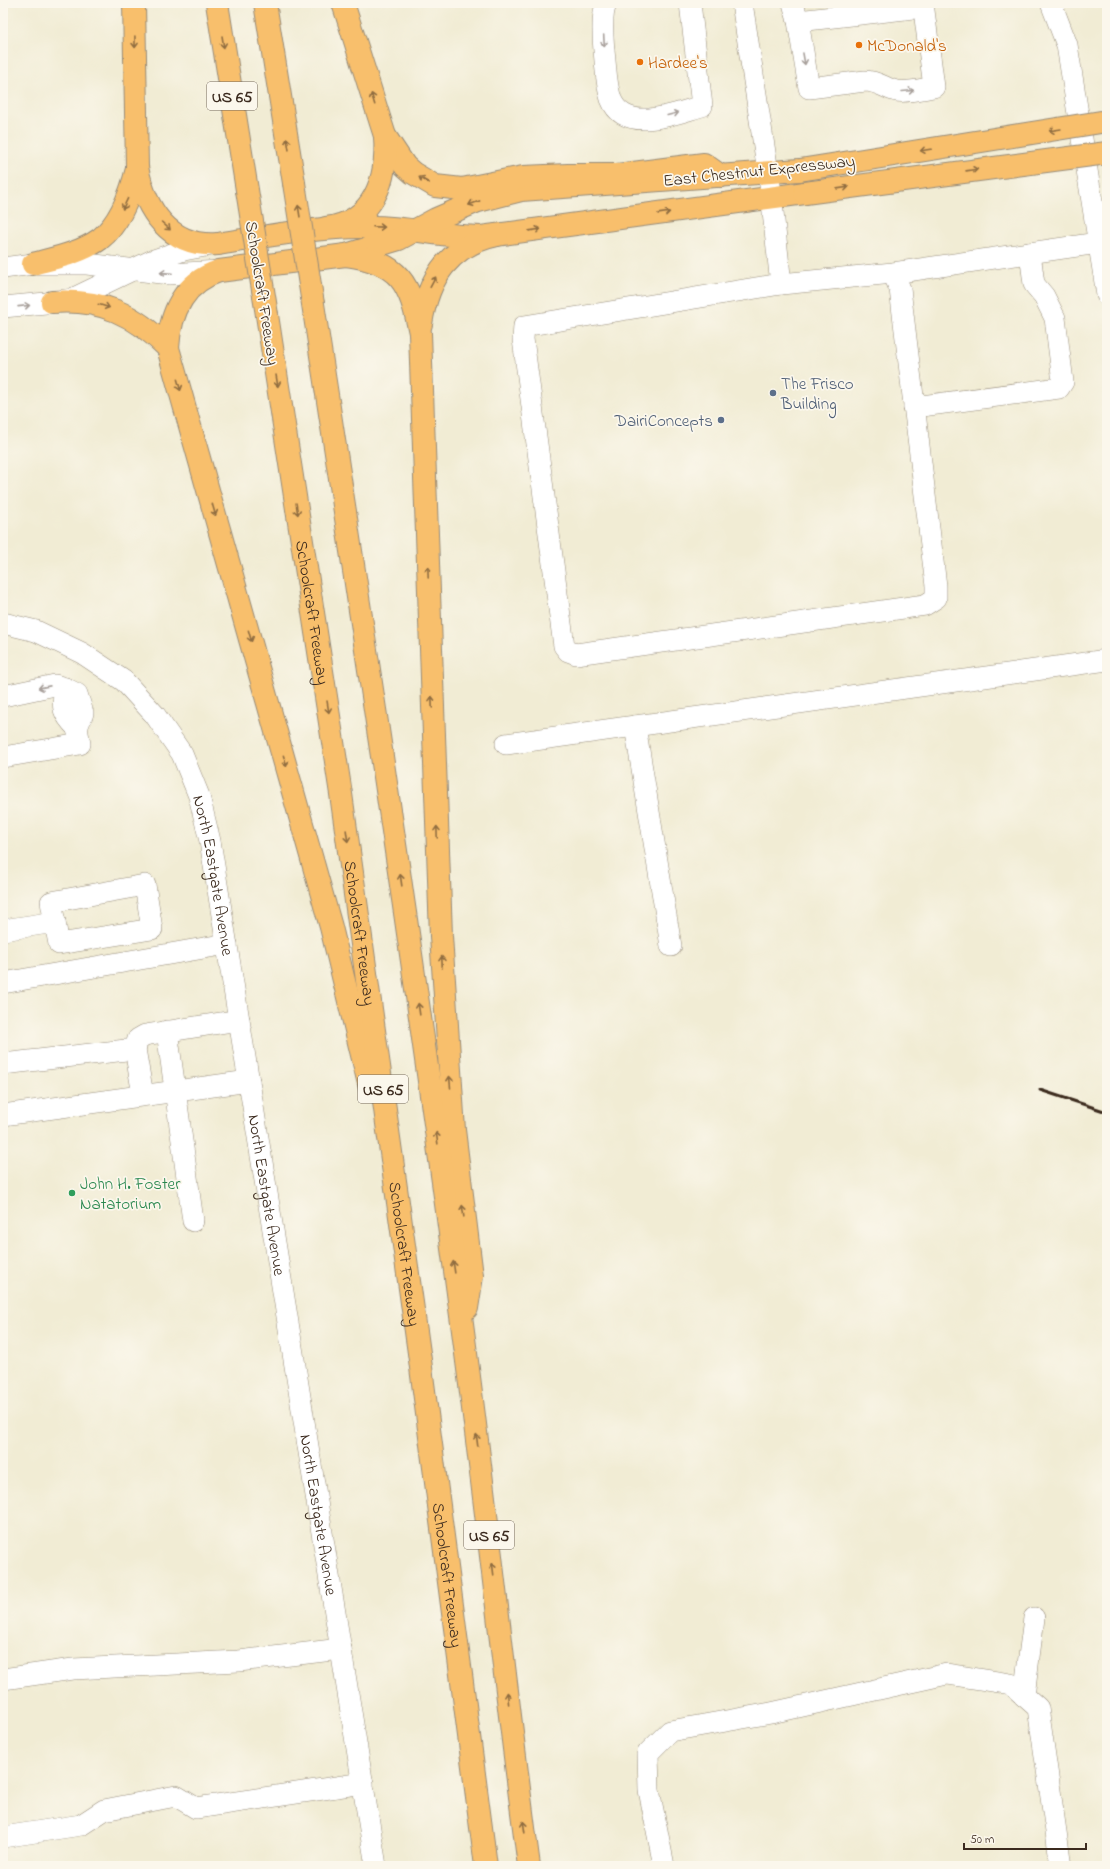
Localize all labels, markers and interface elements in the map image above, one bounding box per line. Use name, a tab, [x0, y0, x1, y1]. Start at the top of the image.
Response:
one-way arrow	[600, 34, 608, 47]
place label: McDonald's	[867, 34, 947, 59]
one-way arrow	[131, 35, 139, 48]
one-way arrow	[219, 35, 227, 48]
marker: McDonald's	[854, 40, 864, 50]
place label: Hardee's	[648, 51, 708, 76]
one-way arrow	[801, 53, 809, 66]
marker: Hardee's	[635, 57, 645, 67]
road number: US 65	[207, 82, 257, 110]
one-way arrow	[901, 87, 914, 94]
one-way arrow	[369, 93, 376, 106]
one-way arrow	[666, 109, 679, 117]
one-way arrow	[1049, 126, 1062, 134]
one-way arrow	[284, 138, 292, 151]
one-way arrow	[920, 146, 933, 154]
street label: East Chestnut Expressway	[662, 149, 856, 195]
one-way arrow	[965, 167, 978, 174]
one-way arrow	[418, 175, 430, 183]
one-way arrow	[836, 184, 849, 192]
one-way arrow	[121, 198, 128, 210]
one-way arrow	[468, 199, 480, 207]
one-way arrow	[295, 204, 303, 217]
one-way arrow	[657, 209, 670, 217]
street label: Schoolcraft Freeway	[237, 219, 285, 367]
one-way arrow	[161, 222, 171, 231]
one-way arrow	[372, 223, 385, 231]
one-way arrow	[528, 226, 541, 234]
one-way arrow	[160, 270, 173, 277]
one-way arrow	[430, 277, 437, 289]
one-way arrow	[17, 302, 30, 310]
one-way arrow	[98, 303, 110, 311]
place label: The Frisco Building	[780, 372, 854, 419]
one-way arrow	[273, 374, 281, 387]
one-way arrow	[176, 379, 183, 392]
marker: The Frisco Building	[768, 388, 778, 398]
place label: DairiConcepts	[614, 409, 713, 434]
marker: DairiConcepts	[716, 415, 726, 425]
one-way arrow	[293, 503, 301, 516]
one-way arrow	[211, 504, 219, 517]
street label: Schoolcraft Freeway	[288, 539, 335, 687]
one-way arrow	[424, 566, 431, 579]
one-way arrow	[247, 629, 254, 642]
one-way arrow	[38, 684, 51, 692]
one-way arrow	[428, 696, 436, 709]
one-way arrow	[324, 700, 332, 713]
one-way arrow	[282, 754, 289, 767]
street label: North Eastgate Avenue	[185, 793, 239, 958]
one-way arrow	[433, 826, 440, 839]
one-way arrow	[343, 829, 351, 842]
street label: Schoolcraft Freeway	[336, 859, 381, 1007]
one-way arrow	[397, 874, 405, 887]
one-way arrow	[439, 956, 446, 969]
one-way arrow	[415, 1003, 423, 1016]
road number: US 65	[358, 1075, 408, 1103]
one-way arrow	[447, 1076, 454, 1089]
street label: North Eastgate Avenue	[240, 1113, 291, 1278]
one-way arrow	[433, 1132, 441, 1145]
place label: John H. Foster Natatorium	[80, 1172, 181, 1217]
street label: Schoolcraft Freeway	[381, 1180, 426, 1328]
marker: John H. Foster Natatorium	[67, 1188, 77, 1198]
one-way arrow	[459, 1205, 467, 1218]
one-way arrow	[450, 1260, 458, 1273]
street label: North Eastgate Avenue	[292, 1433, 343, 1598]
one-way arrow	[473, 1434, 481, 1447]
street label: Schoolcraft Freeway	[425, 1501, 468, 1649]
road number: US 65	[464, 1521, 514, 1549]
one-way arrow	[489, 1563, 497, 1576]
one-way arrow	[504, 1692, 511, 1705]
one-way arrow	[520, 1821, 528, 1834]
scale bar	[964, 1825, 1086, 1851]
text: 50 m	[970, 1831, 994, 1849]

